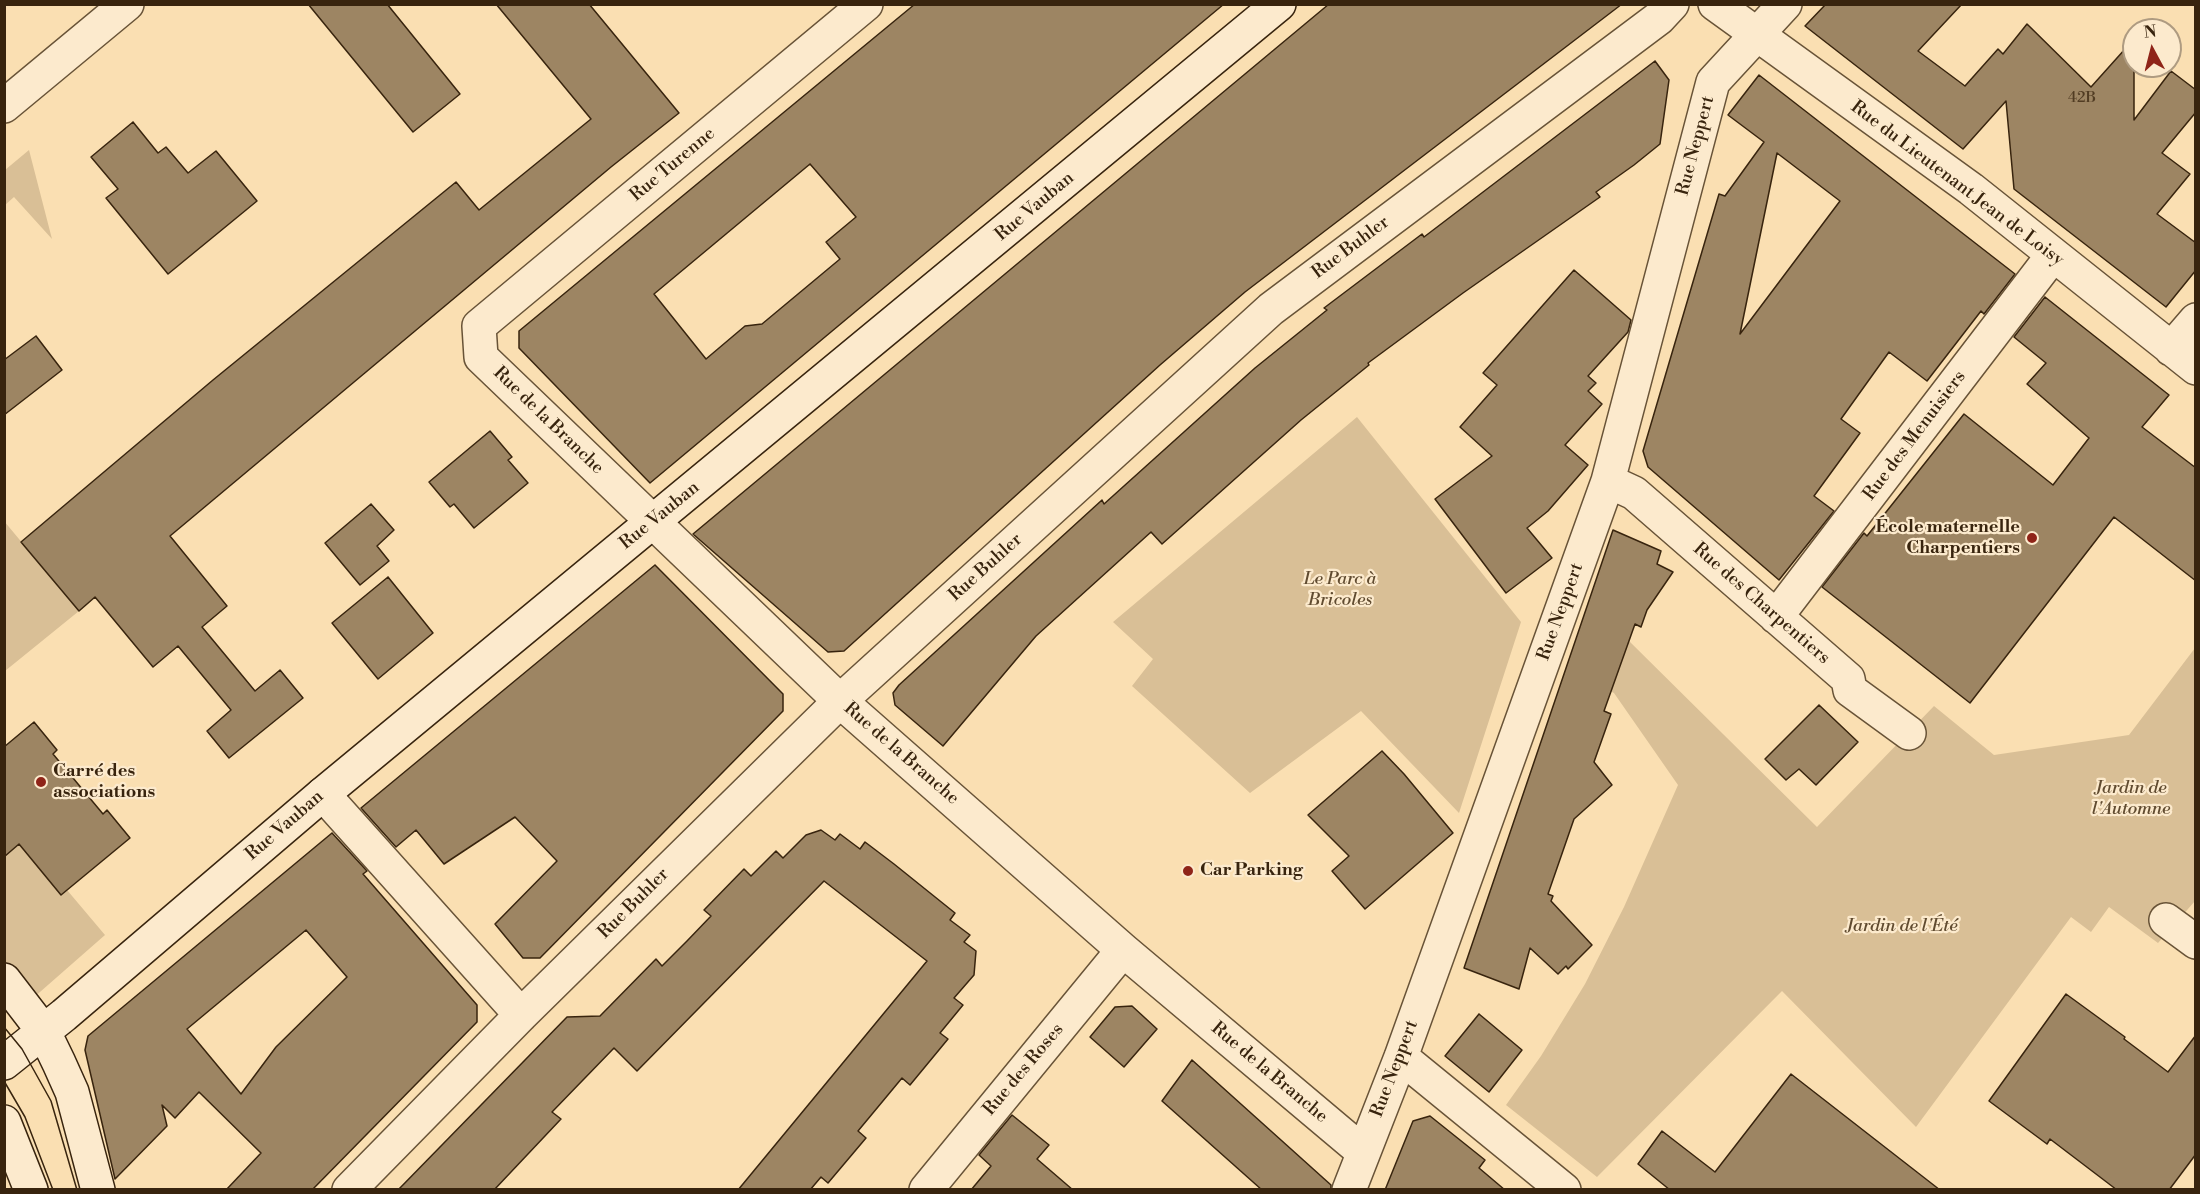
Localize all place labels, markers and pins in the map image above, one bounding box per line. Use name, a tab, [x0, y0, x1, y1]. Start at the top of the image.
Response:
place label: École maternelle Charpentiers	[1876, 517, 2020, 560]
marker: École maternelle Charpentiers	[2025, 531, 2039, 545]
place label: Carré des associations	[53, 761, 155, 804]
marker: Carré des associations	[34, 775, 48, 789]
place label: Car Parking	[1200, 860, 1303, 882]
marker: Car Parking	[1181, 864, 1195, 878]

